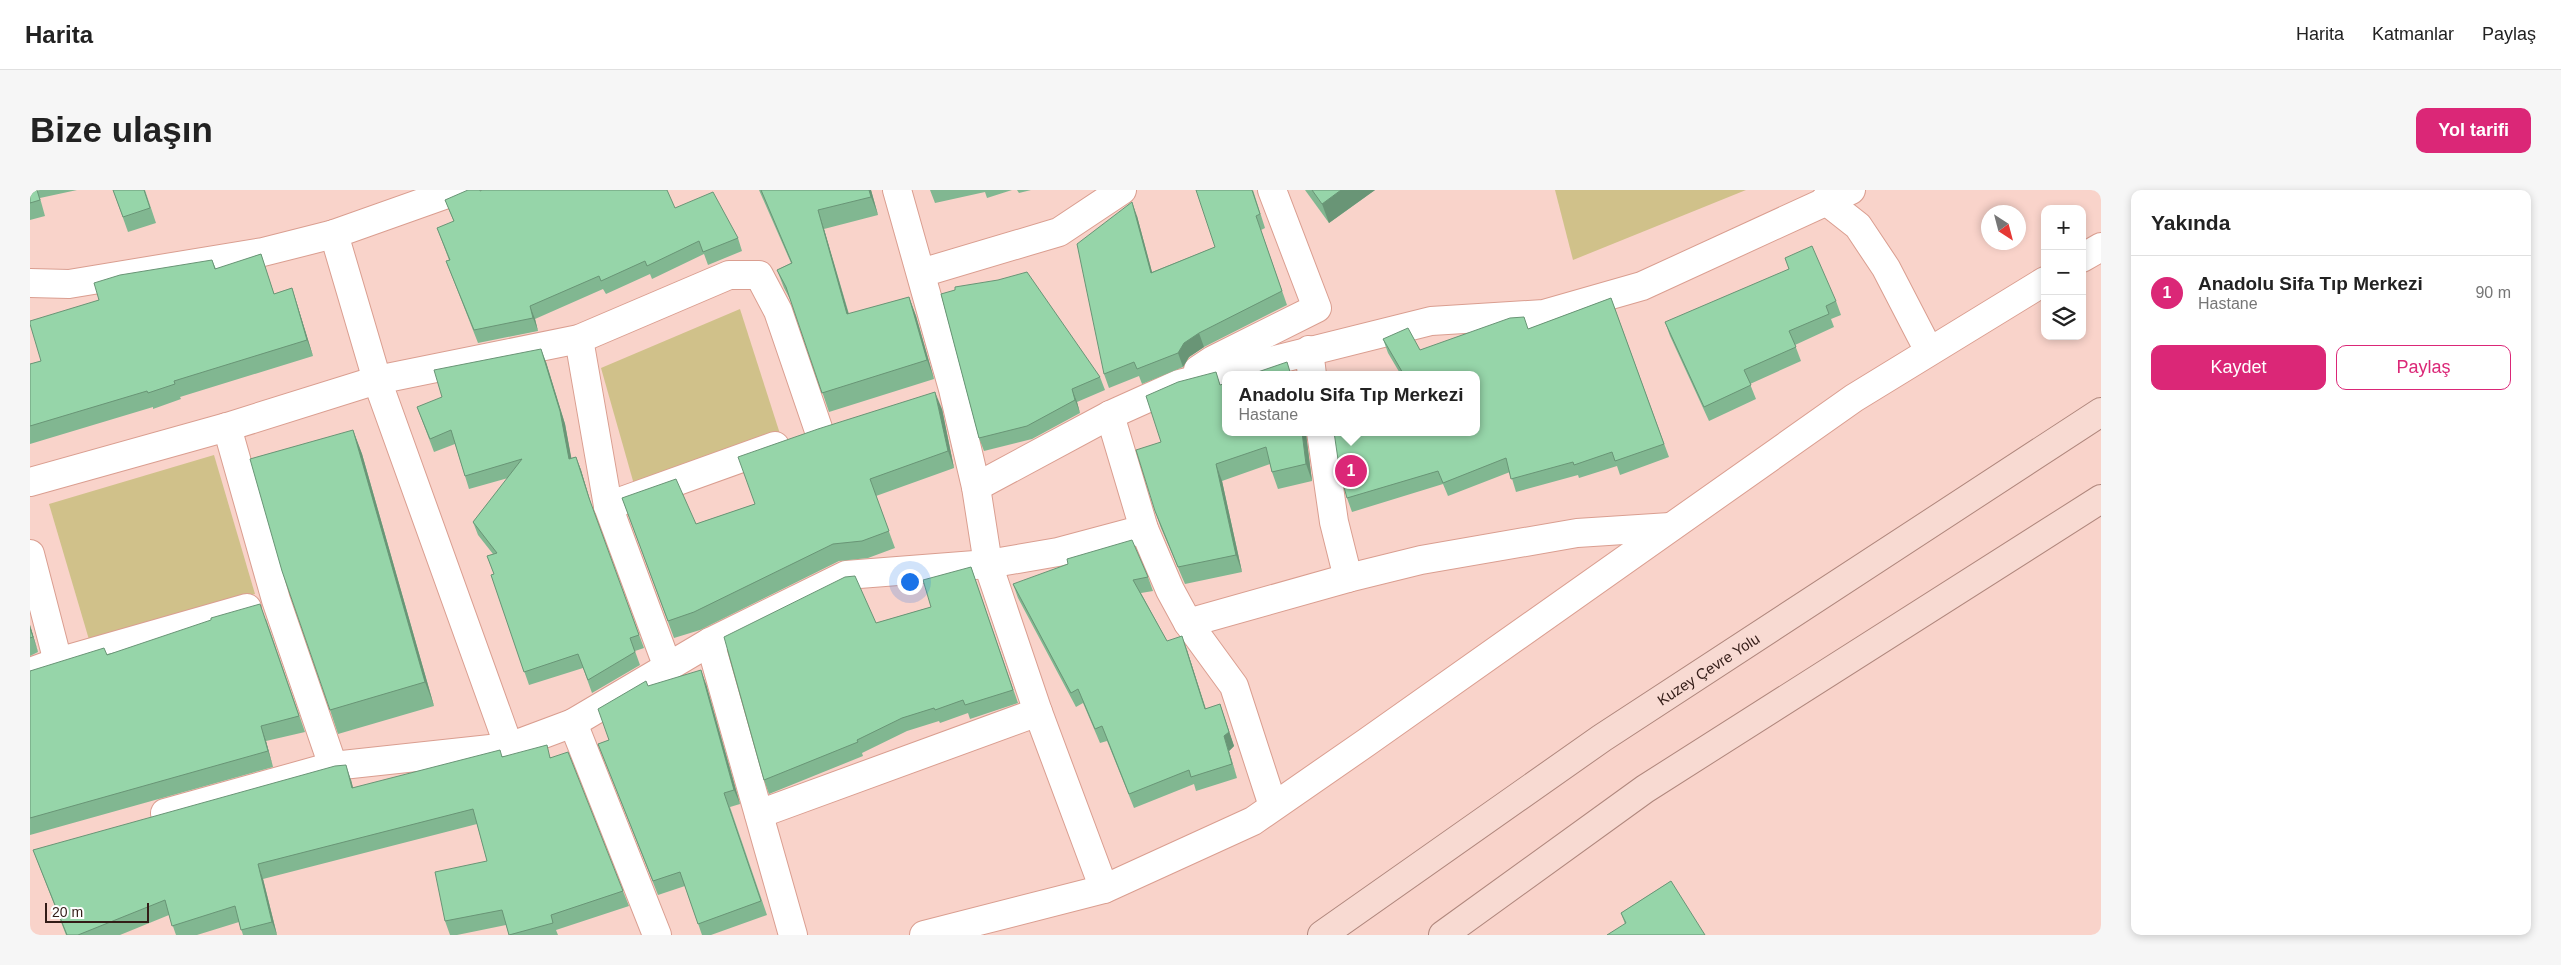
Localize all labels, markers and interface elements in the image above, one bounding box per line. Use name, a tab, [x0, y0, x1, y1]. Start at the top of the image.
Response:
text: Harita	[25, 21, 93, 48]
text: Harita	[2296, 24, 2344, 44]
text: Katmanlar	[2372, 24, 2454, 44]
text: Paylaş	[2482, 24, 2536, 44]
button: Yol tarifi	[2416, 108, 2531, 153]
text: Bize ulaşın	[30, 110, 213, 149]
north arrow	[1981, 205, 2026, 250]
map controls	[2041, 205, 2086, 340]
button: +	[2041, 205, 2086, 250]
text: Yakında	[2151, 211, 2230, 234]
button: −	[2041, 250, 2086, 295]
text: Anadolu Sifa Tıp Merkezi	[2198, 273, 2423, 294]
text: 1	[2163, 284, 2171, 301]
text: 90 m	[2475, 284, 2511, 301]
button: layers	[2041, 295, 2086, 340]
text: Hastane	[2198, 295, 2258, 312]
button: Kaydet	[2151, 345, 2326, 390]
button: Paylaş	[2336, 345, 2511, 390]
popup	[1222, 371, 1480, 436]
text: Anadolu Sifa Tıp Merkezi	[1239, 384, 1463, 405]
text: Hastane	[1239, 406, 1298, 423]
pin: 1	[1335, 452, 1367, 490]
your location	[897, 569, 923, 595]
street label: Kuzey Çevre Yolu	[1654, 629, 1762, 708]
scale bar	[45, 900, 149, 923]
text: 20 m	[52, 904, 83, 920]

